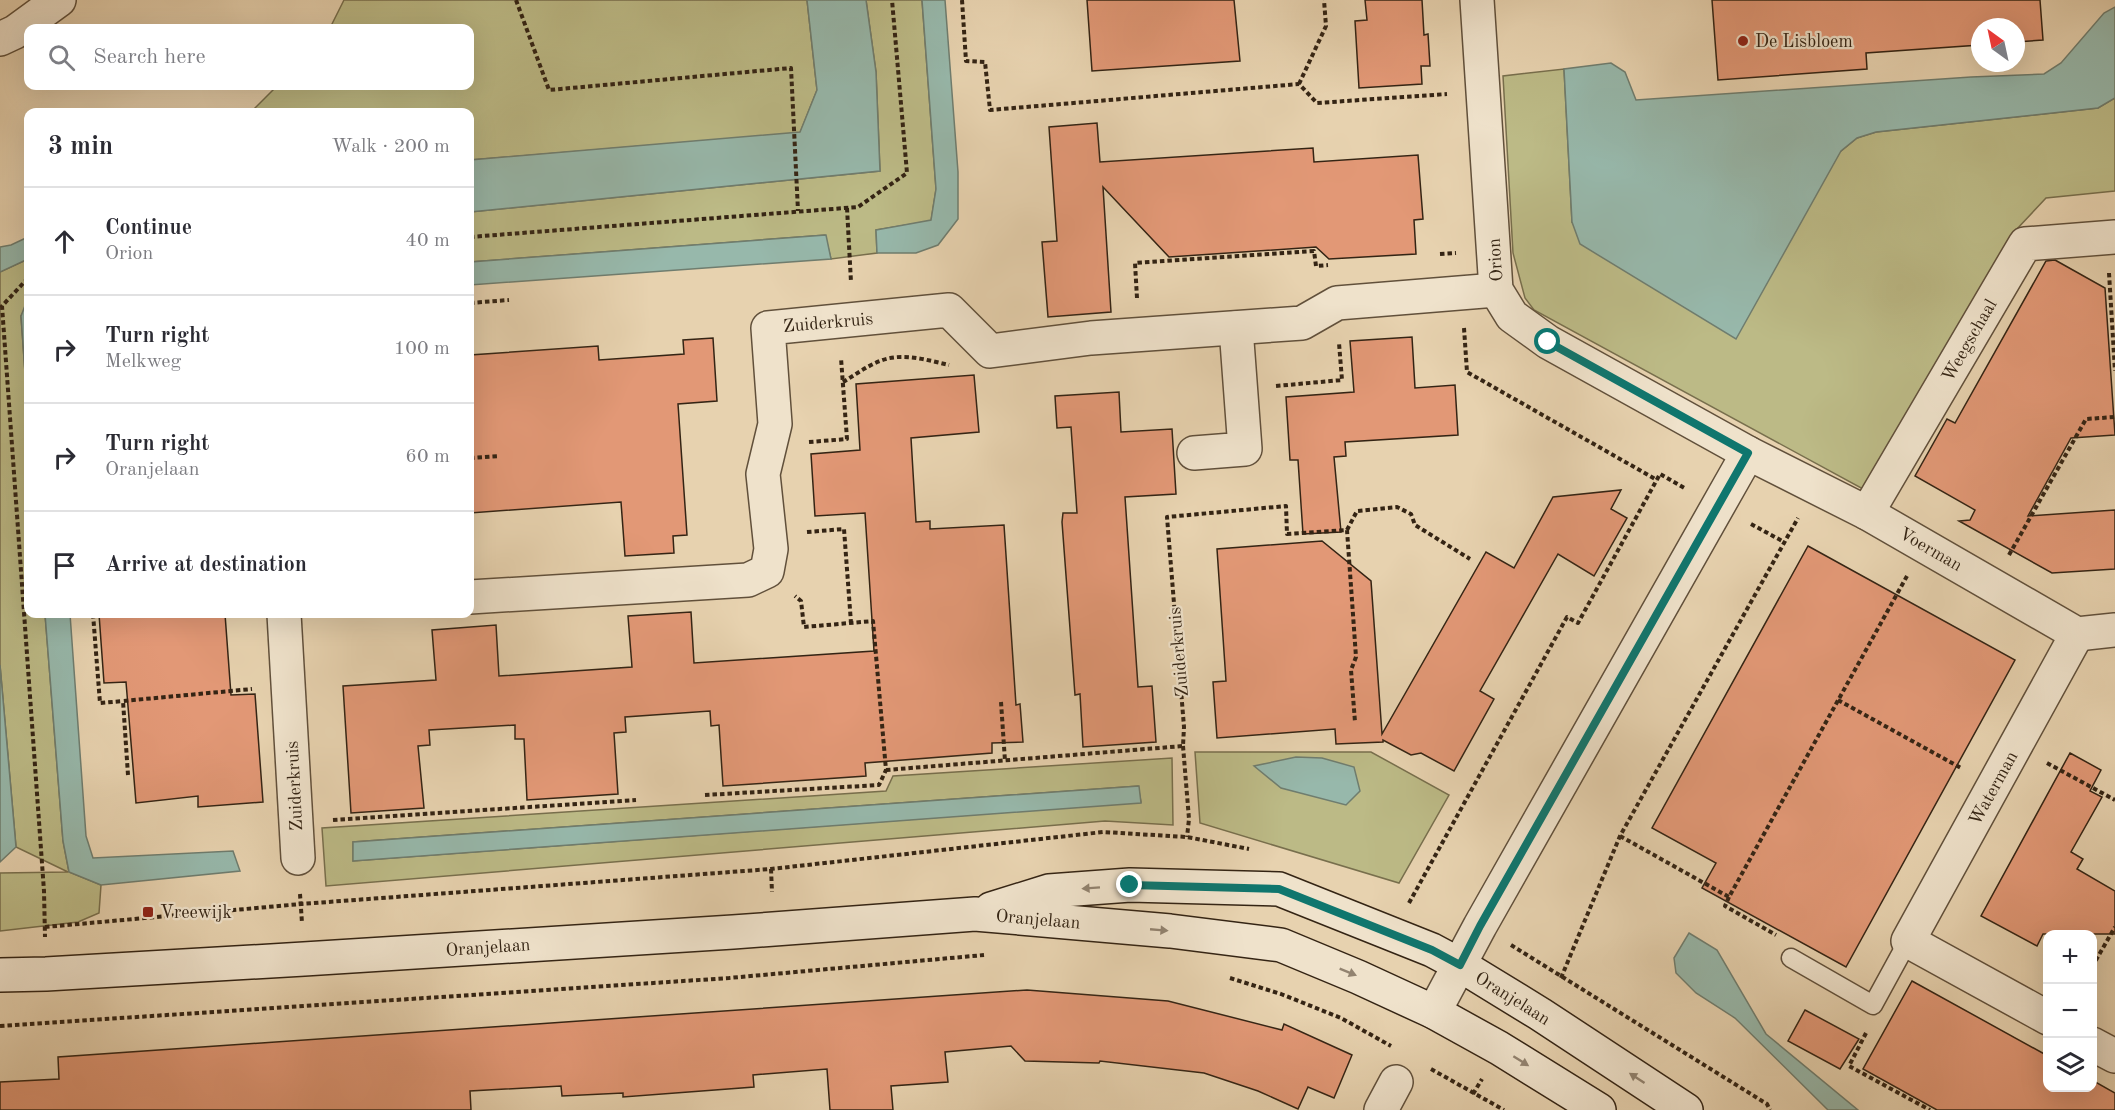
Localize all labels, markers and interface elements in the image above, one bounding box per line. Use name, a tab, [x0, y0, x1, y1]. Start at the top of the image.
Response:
north arrow	[1971, 18, 2025, 72]
search box	[24, 24, 474, 90]
place label: De Lisbloem	[1755, 33, 1853, 51]
marker: De Lisbloem	[1736, 34, 1750, 48]
icon: search	[45, 41, 78, 74]
text: Search here	[93, 46, 206, 68]
text: 3 min	[48, 134, 113, 160]
text: Walk · 200 m	[331, 137, 450, 157]
text: Continue	[105, 217, 192, 239]
icon: ahead	[48, 225, 81, 258]
text: 40 m	[405, 231, 450, 251]
street label: Orion	[1485, 237, 1506, 282]
text: Orion	[105, 244, 153, 264]
street label: Weegschaal	[1939, 296, 2001, 385]
street label: Zuiderkruis	[782, 310, 874, 336]
text: Turn right	[105, 325, 209, 347]
route start	[1534, 328, 1560, 354]
icon: right	[48, 333, 81, 366]
text: 100 m	[394, 339, 450, 359]
text: Melkweg	[105, 352, 181, 372]
text: Turn right	[105, 433, 209, 455]
icon: right	[48, 441, 81, 474]
text: 60 m	[405, 447, 450, 467]
text: Oranjelaan	[105, 460, 199, 480]
street label: Voerman	[1896, 525, 1965, 575]
icon: arrive	[48, 549, 81, 582]
text: Arrive at destination	[105, 554, 307, 576]
street label: Zuiderkruis	[1166, 606, 1192, 698]
street label: Zuiderkruis	[284, 740, 306, 832]
street label: Waterman	[1966, 748, 2022, 829]
route end	[1116, 871, 1142, 897]
one-way arrow	[1082, 883, 1101, 892]
place label: Vreewijk	[160, 904, 232, 922]
marker: Vreewijk	[141, 905, 155, 919]
street label: Oranjelaan	[995, 907, 1081, 933]
one-way arrow	[1150, 925, 1169, 935]
map controls	[2043, 930, 2097, 1092]
button: +	[2043, 930, 2097, 984]
street label: Oranjelaan	[445, 936, 531, 960]
one-way arrow	[1339, 967, 1357, 977]
street label: Oranjelaan	[1472, 969, 1554, 1029]
button: −	[2043, 984, 2097, 1038]
button: layers	[2043, 1038, 2097, 1092]
one-way arrow	[1513, 1056, 1529, 1067]
one-way arrow	[1629, 1073, 1645, 1084]

